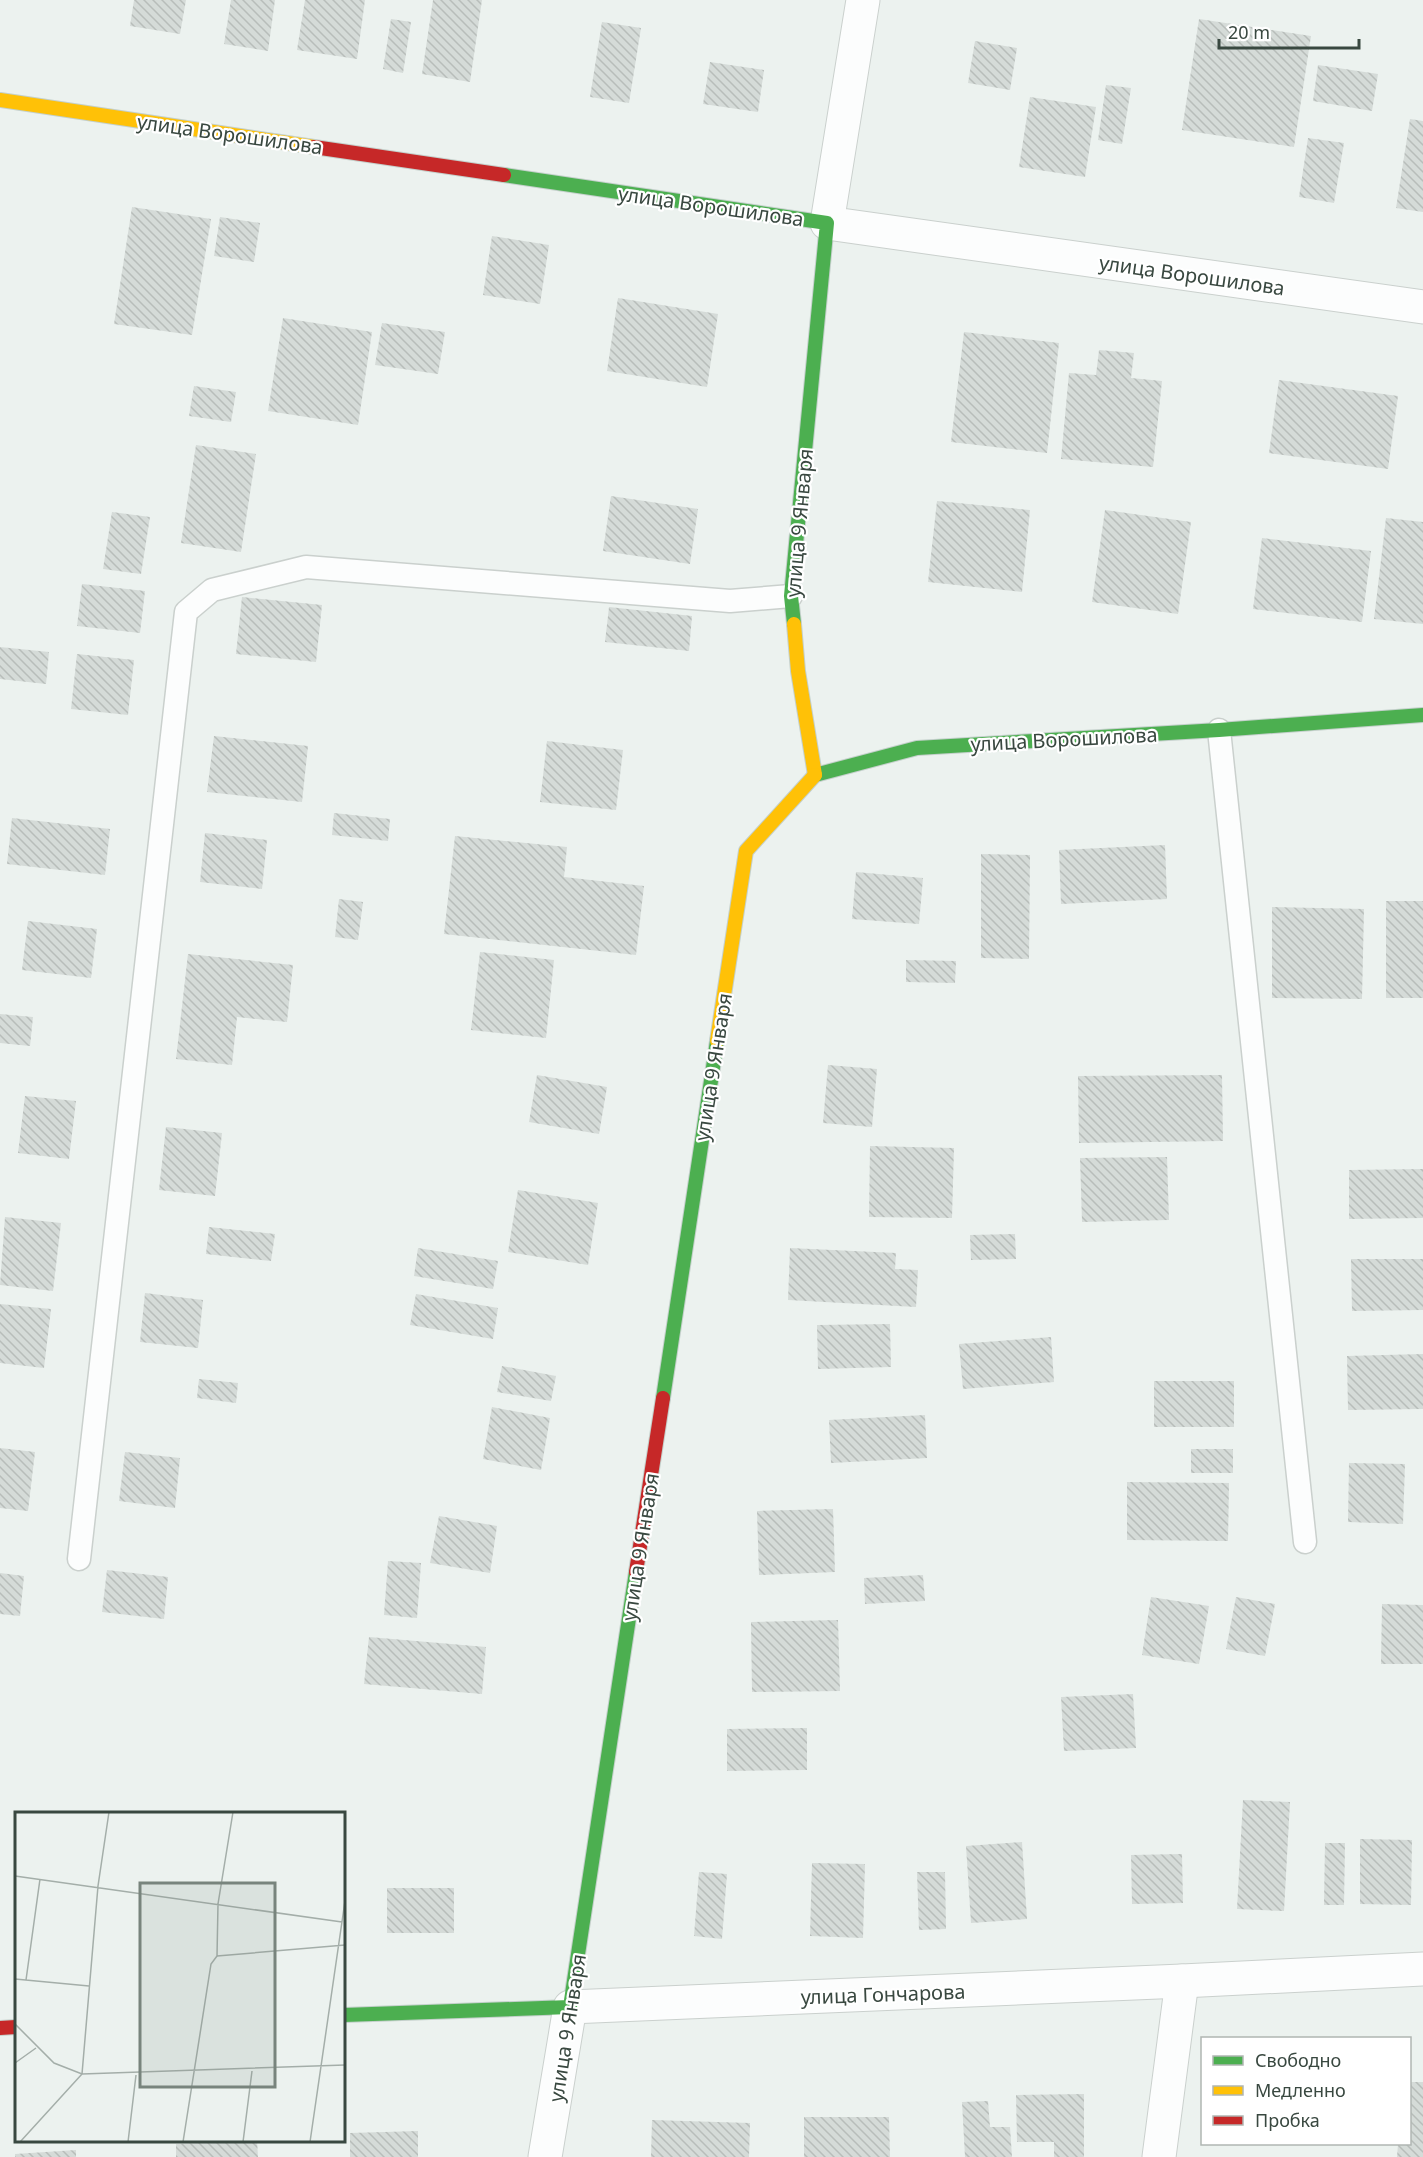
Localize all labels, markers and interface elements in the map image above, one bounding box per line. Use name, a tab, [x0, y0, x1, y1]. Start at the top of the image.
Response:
scale bar	[1219, 12, 1358, 50]
text: 20 m	[1228, 20, 1270, 44]
street label: улица Ворошилова	[135, 108, 325, 160]
street label: улица Ворошилова	[616, 180, 806, 232]
street label: улица Ворошилова	[1097, 249, 1287, 301]
street label: улица 9 Января	[779, 447, 819, 599]
street label: улица Ворошилова	[970, 721, 1158, 757]
street label: улица 9 Января	[688, 991, 738, 1143]
street label: улица 9 Января	[615, 1471, 665, 1623]
inset map	[15, 1812, 345, 2142]
street label: улица 9 Января	[542, 1952, 592, 2104]
street label: улица Гончарова	[800, 1978, 966, 2010]
legend	[1201, 2037, 1411, 2145]
text: Свободно	[1255, 2048, 1341, 2072]
text: Медленно	[1255, 2078, 1346, 2102]
text: Пробка	[1255, 2108, 1320, 2132]

